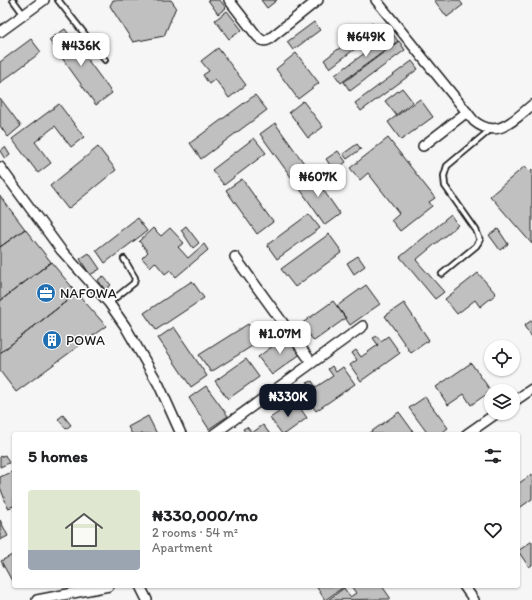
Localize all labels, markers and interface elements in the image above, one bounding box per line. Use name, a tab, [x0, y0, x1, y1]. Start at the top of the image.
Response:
pin: ₦649K	[338, 24, 394, 58]
text: ₦649K	[347, 29, 385, 44]
pin: ₦436K	[53, 33, 109, 67]
text: ₦436K	[62, 38, 100, 53]
pin: ₦607K	[290, 164, 346, 198]
text: ₦607K	[299, 169, 337, 184]
office icon: NAFOWA	[35, 282, 57, 304]
place label: NAFOWA	[60, 285, 117, 302]
pin: ₦1.07M	[247, 321, 313, 355]
text: ₦1.07M	[259, 326, 301, 341]
building icon: POWA	[41, 329, 63, 351]
place label: POWA	[66, 332, 105, 349]
map controls	[484, 340, 520, 420]
button: locate	[484, 340, 520, 376]
pin: ₦330K	[260, 384, 316, 418]
button: layers	[484, 384, 520, 420]
text: ₦330K	[268, 389, 308, 404]
icon: filters	[482, 445, 504, 467]
text: 5 homes	[28, 446, 88, 466]
text: ₦330,000/mo	[152, 505, 258, 525]
icon: home	[60, 506, 108, 554]
icon: heart	[482, 519, 504, 541]
text: 2 rooms · 54 m²	[152, 525, 238, 540]
text: Apartment	[152, 540, 213, 555]

